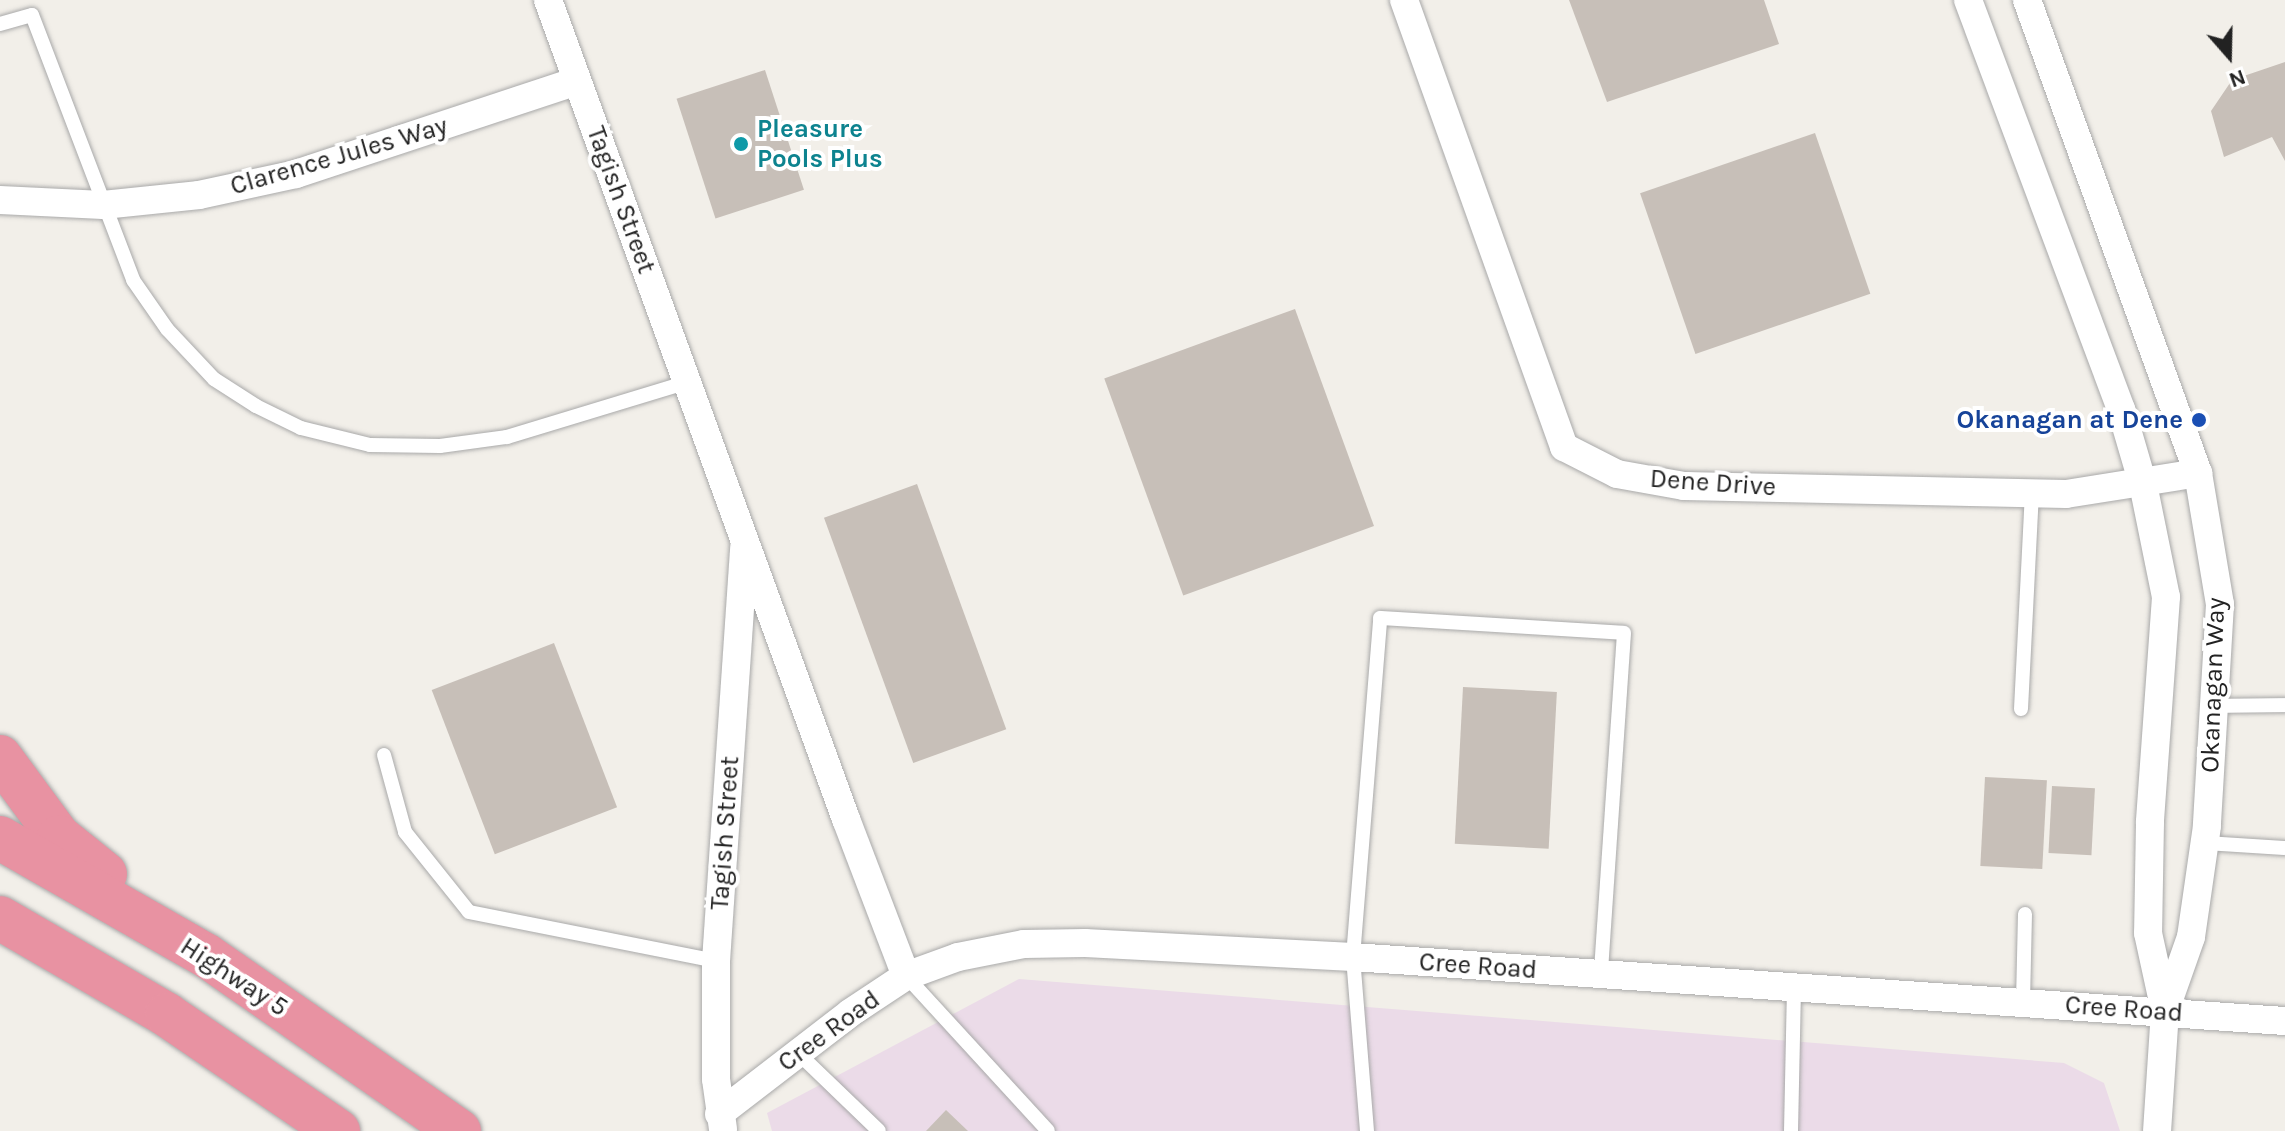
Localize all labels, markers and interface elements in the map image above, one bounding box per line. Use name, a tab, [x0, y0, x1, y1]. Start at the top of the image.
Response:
north arrow	[2189, 16, 2269, 96]
text: N	[2225, 64, 2249, 93]
street label: Clarence Jules Way	[227, 110, 451, 202]
place label: Pleasure Pools Plus	[757, 113, 883, 174]
street label: Tagish Street	[580, 122, 662, 278]
marker: Pleasure Pools Plus	[732, 135, 750, 153]
place label: Okanagan at Dene	[1956, 404, 2183, 436]
marker: Okanagan at Dene	[2190, 411, 2208, 429]
street label: Dene Drive	[1649, 463, 1777, 503]
street label: Okanagan Way	[2194, 597, 2232, 773]
street label: Tagish Street	[704, 755, 746, 911]
street label: Highway 5	[175, 931, 293, 1023]
street label: Cree Road	[1418, 946, 1538, 986]
street label: Cree Road	[772, 984, 886, 1078]
street label: Cree Road	[2064, 989, 2184, 1029]

